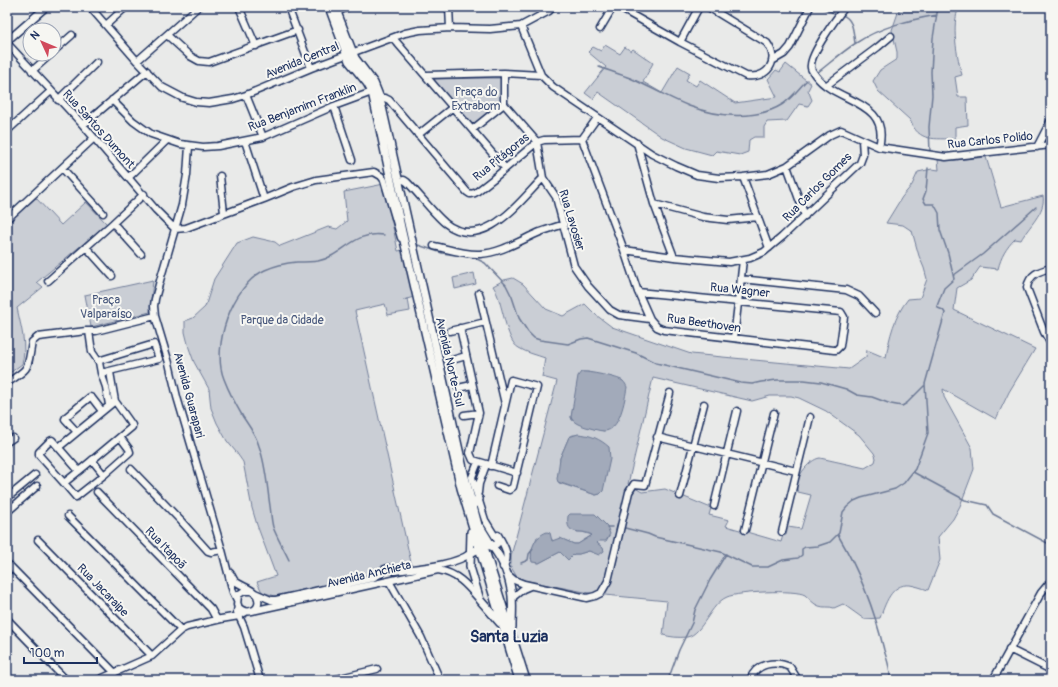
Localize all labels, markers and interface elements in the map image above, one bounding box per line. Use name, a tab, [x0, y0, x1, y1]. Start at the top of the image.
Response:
north arrow	[22, 22, 62, 62]
text: N	[28, 28, 43, 43]
street label: Avenida Central	[263, 39, 341, 82]
street label: Rua Benjamim Franklin	[246, 80, 359, 135]
park label: Praça do Extrabom	[452, 85, 501, 114]
street label: Rua Santos Dumont	[59, 87, 138, 172]
street label: Rua Carlos Polido	[947, 128, 1034, 152]
street label: Rua Pitágoras	[470, 130, 533, 185]
street label: Rua Carlos Gomes	[780, 149, 856, 225]
street label: Rua Lavosier	[555, 188, 588, 253]
street label: Rua Wagner	[709, 280, 771, 301]
park label: Praça Valparaíso	[80, 293, 133, 322]
street label: Rua Beethoven	[666, 311, 742, 336]
park label: Parque da Cidade	[240, 313, 324, 328]
street label: Avenida Norte-Sul	[432, 316, 467, 409]
street label: Avenida Guarapari	[170, 351, 207, 440]
street label: Rua Itapoã	[142, 524, 190, 573]
street label: Avenida Anchieta	[326, 557, 413, 591]
street label: Rua Jacaraipe	[74, 561, 132, 620]
district label: Santa Luzia	[470, 627, 549, 647]
scale bar	[24, 639, 97, 665]
text: 100 m	[30, 646, 65, 661]

